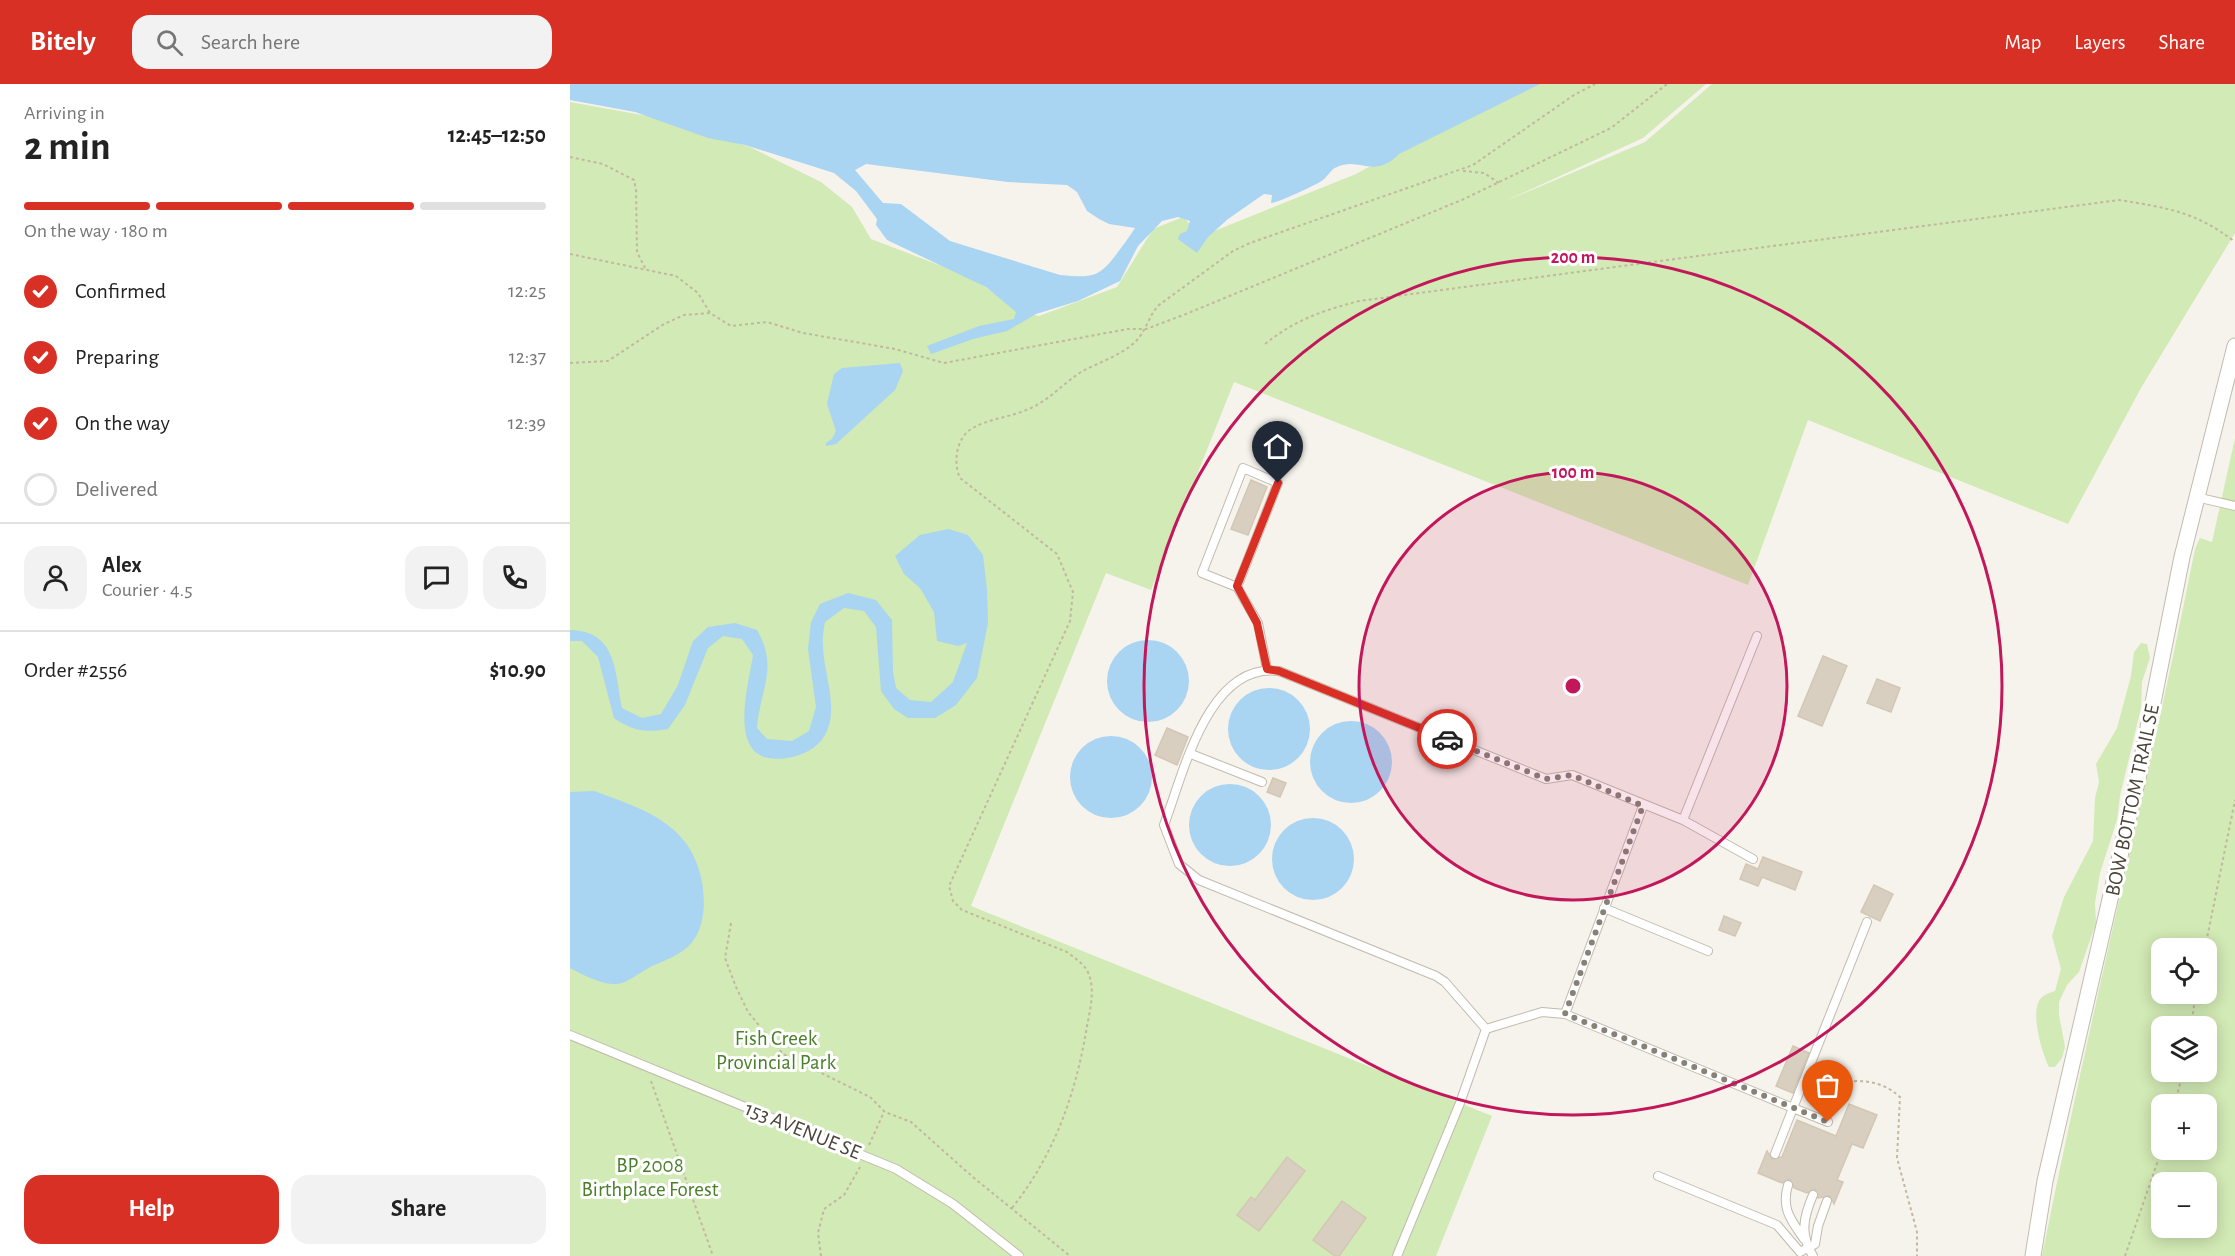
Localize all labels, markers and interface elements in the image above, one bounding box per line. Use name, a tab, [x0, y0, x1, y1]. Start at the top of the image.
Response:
search box	[132, 15, 552, 69]
icon: search	[153, 26, 186, 59]
text: Bitely	[30, 28, 96, 56]
text: Search here	[201, 31, 300, 53]
text: Map	[2005, 32, 2041, 53]
text: Layers	[2074, 32, 2125, 53]
text: Share	[2158, 32, 2205, 53]
text: Arriving in	[24, 103, 105, 123]
text: 12:45–12:50	[448, 124, 546, 146]
text: 2 min	[24, 128, 111, 167]
text: On the way · 180 m	[24, 221, 168, 241]
text: 200 m	[1551, 249, 1595, 267]
icon: check	[24, 275, 57, 308]
text: Confirmed	[75, 280, 166, 302]
text: 12:25	[508, 281, 546, 301]
icon: check	[24, 341, 57, 374]
text: Preparing	[75, 346, 159, 368]
text: 12:37	[509, 347, 546, 367]
icon: check	[24, 407, 57, 440]
text: On the way	[75, 412, 170, 434]
text: 12:39	[508, 413, 546, 433]
pin	[1252, 421, 1303, 483]
icon: home	[1261, 430, 1294, 463]
text: 100 m	[1552, 464, 1594, 482]
text: Delivered	[75, 478, 158, 500]
button: person	[24, 546, 87, 609]
button: chat	[405, 546, 468, 609]
button: phone	[483, 546, 546, 609]
text: Alex	[102, 554, 142, 576]
text: Courier · 4.5	[102, 580, 193, 600]
text: Order #2556	[24, 659, 127, 681]
text: $10.90	[490, 659, 546, 681]
centre of rings	[1563, 676, 1583, 696]
street label: BOW BOTTOM TRAIL SE	[2102, 702, 2163, 898]
courier	[1417, 709, 1477, 769]
icon: car	[1431, 723, 1464, 756]
map controls	[2151, 938, 2217, 1238]
button: locate	[2151, 938, 2217, 1004]
button: layers	[2151, 1016, 2217, 1082]
park label: Fish Creek Provincial Park	[716, 1028, 836, 1073]
pin	[1802, 1060, 1853, 1122]
icon: bag	[1811, 1069, 1844, 1102]
button: +	[2151, 1094, 2217, 1160]
street label: 153 AVENUE SE	[742, 1098, 864, 1163]
park label: BP 2008 Birthplace Forest	[582, 1155, 719, 1200]
button: −	[2151, 1172, 2217, 1238]
button: Help	[24, 1175, 279, 1244]
button: Share	[291, 1175, 546, 1244]

